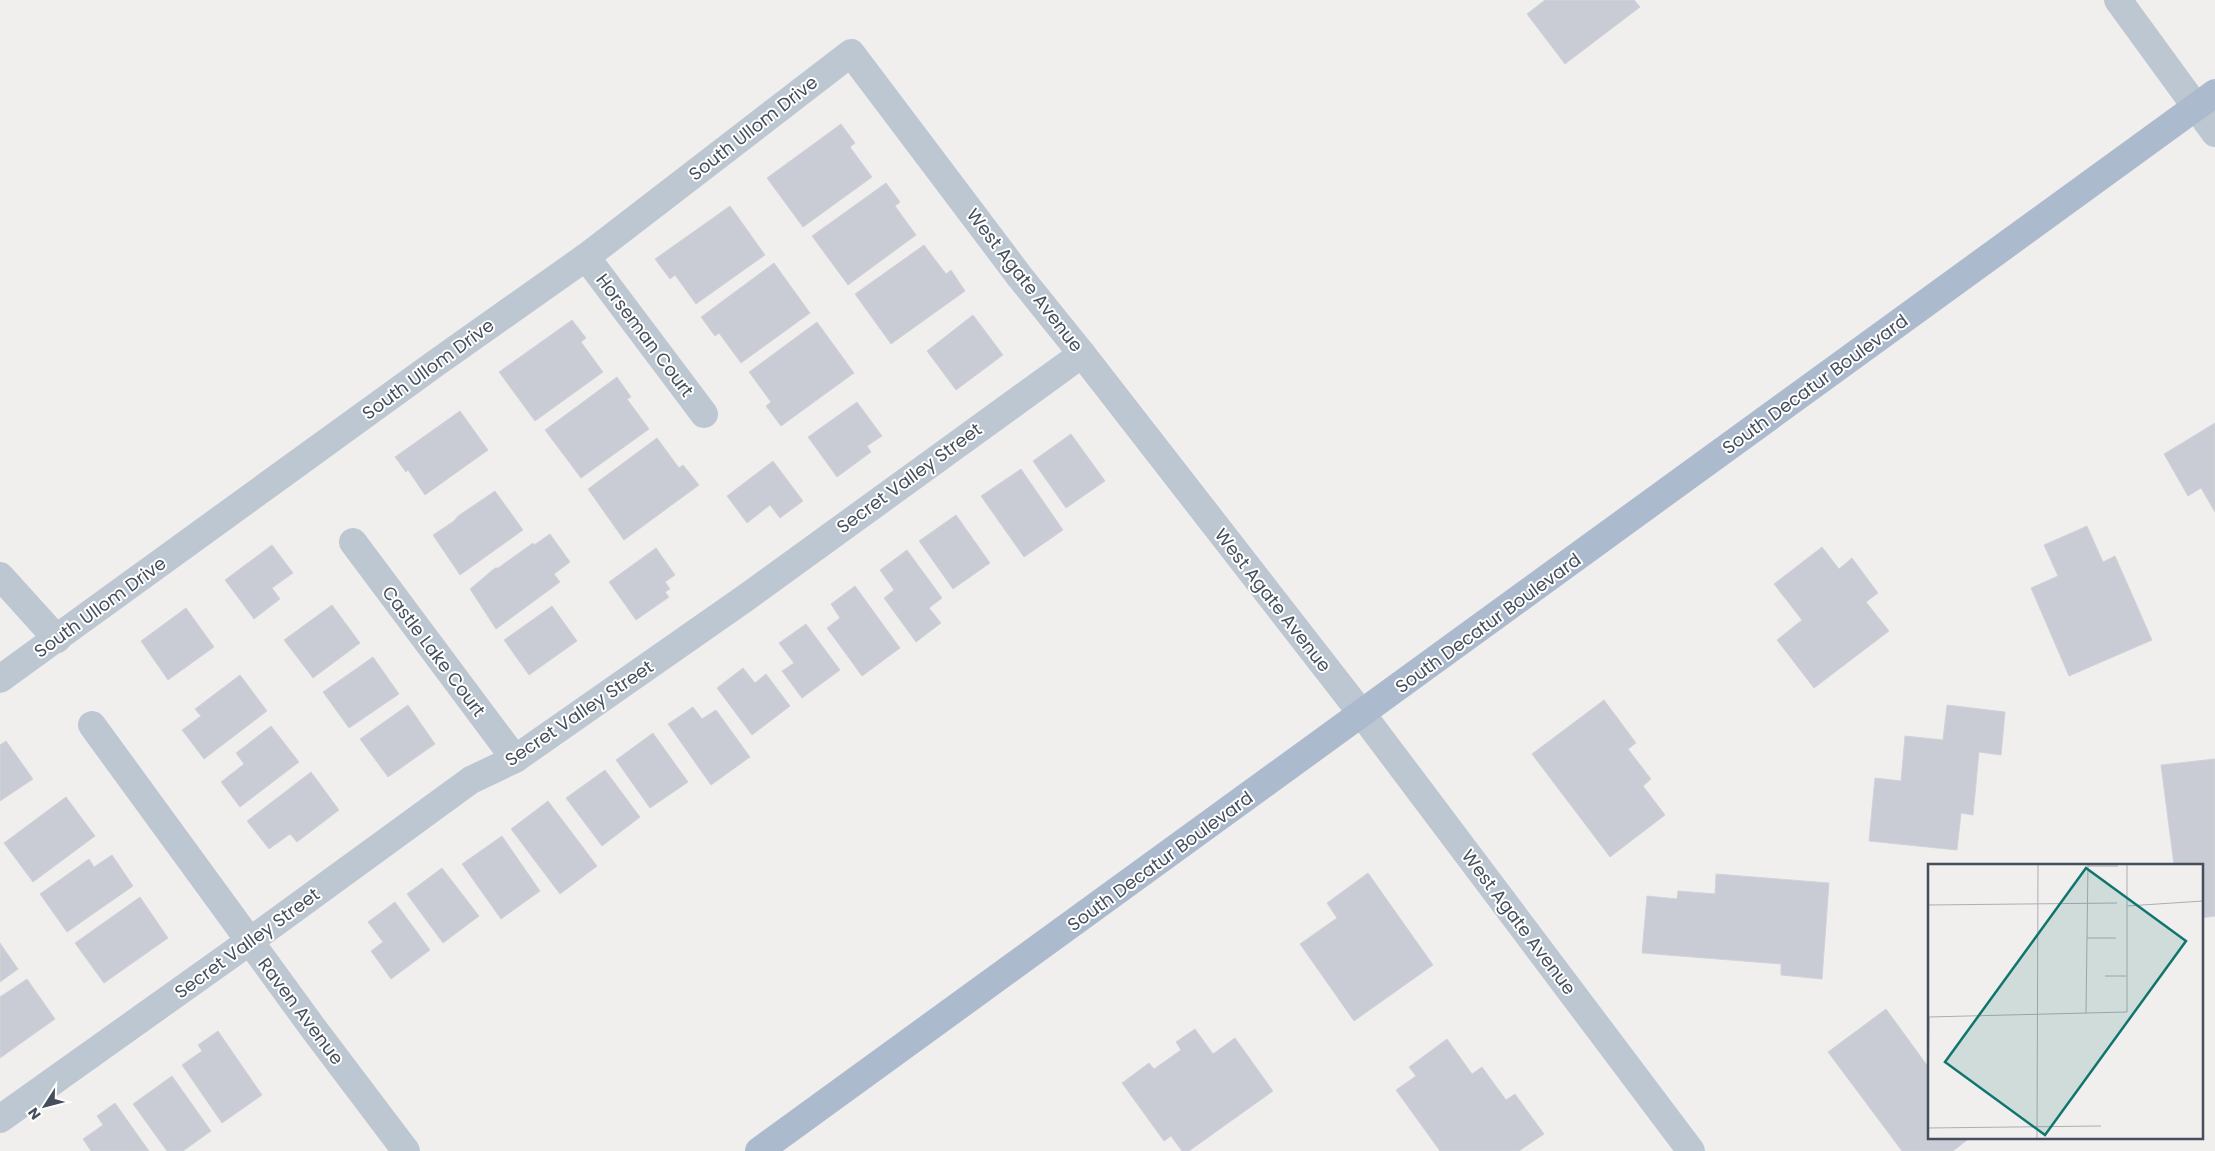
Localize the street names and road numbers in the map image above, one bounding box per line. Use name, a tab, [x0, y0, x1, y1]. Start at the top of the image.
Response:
street label: South Ullom Drive	[683, 70, 823, 186]
street label: West Agate Avenue	[961, 203, 1089, 357]
street label: Horseman Court	[590, 268, 700, 402]
street label: South Decatur Boulevard	[1717, 308, 1913, 460]
street label: South Ullom Drive	[357, 313, 499, 425]
street label: Secret Valley Street	[831, 417, 987, 539]
street label: West Agate Avenue	[1209, 523, 1337, 677]
street label: South Decatur Boulevard	[1390, 547, 1586, 699]
street label: South Ullom Drive	[29, 551, 171, 663]
street label: Castle Lake Court	[377, 580, 491, 722]
street label: Secret Valley Street	[500, 654, 658, 772]
street label: South Decatur Boulevard	[1062, 785, 1258, 937]
street label: West Agate Avenue	[1456, 844, 1582, 1000]
street label: Secret Valley Street	[169, 882, 325, 1004]
street label: Raven Avenue	[252, 952, 350, 1070]

